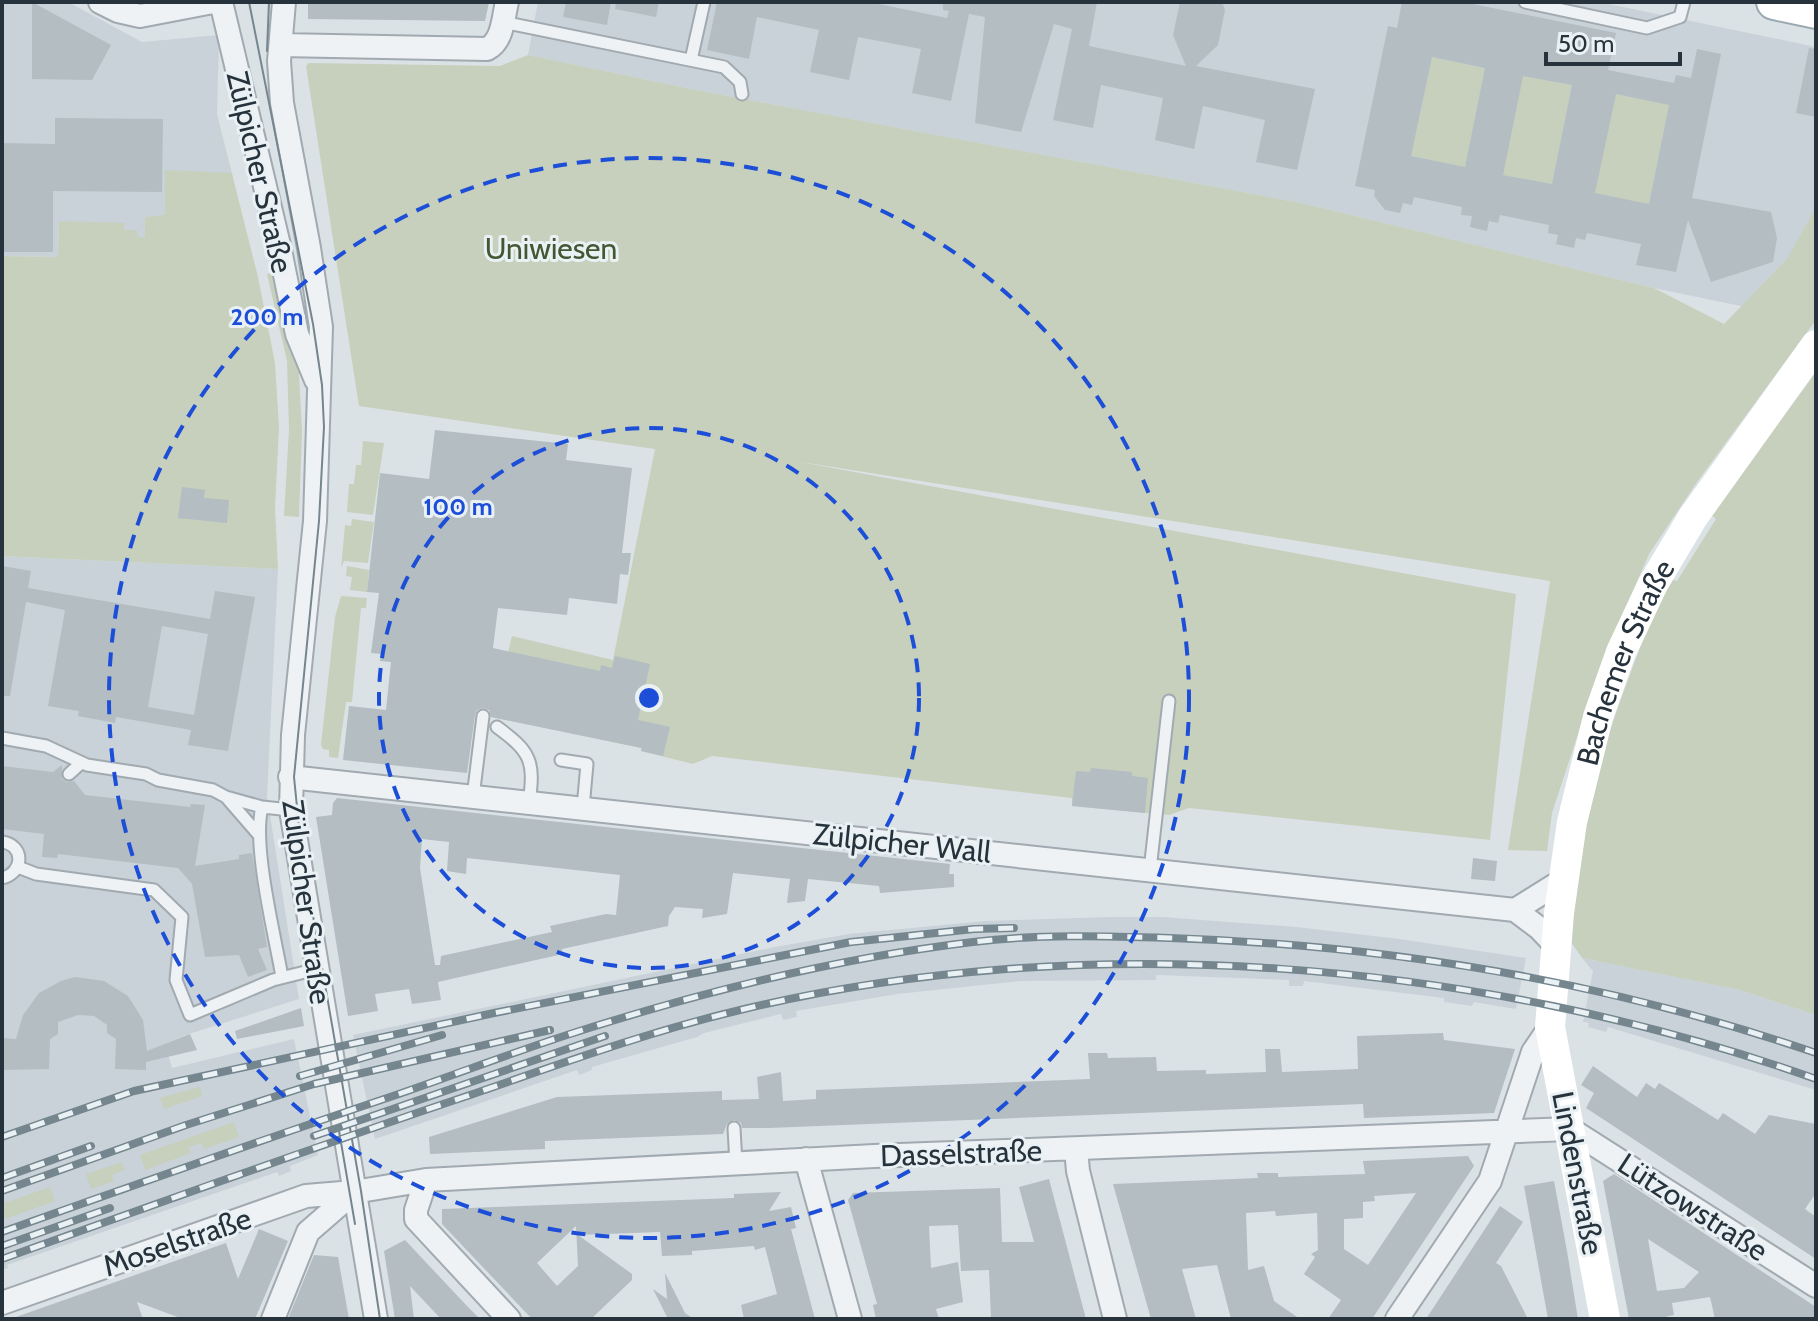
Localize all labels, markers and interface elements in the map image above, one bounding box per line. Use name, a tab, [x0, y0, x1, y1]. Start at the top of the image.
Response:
scale bar	[1546, 16, 1680, 66]
text: 50 m	[1558, 29, 1614, 58]
street label: Zülpicher Straße	[219, 67, 301, 277]
park label: Uniwiesen	[485, 230, 617, 267]
text: 200 m	[231, 302, 303, 331]
text: 100 m	[423, 492, 493, 521]
street label: Bachemer Straße	[1568, 552, 1682, 769]
centre of rings	[635, 684, 663, 712]
street label: Zülpicher Straße	[274, 797, 340, 1007]
street label: Zülpicher Wall	[811, 815, 993, 871]
street label: Lindenstraße	[1544, 1088, 1612, 1258]
street label: Dasselstraße	[879, 1132, 1043, 1174]
street label: Lützowstraße	[1611, 1145, 1775, 1269]
street label: Moselstraße	[98, 1199, 256, 1285]

